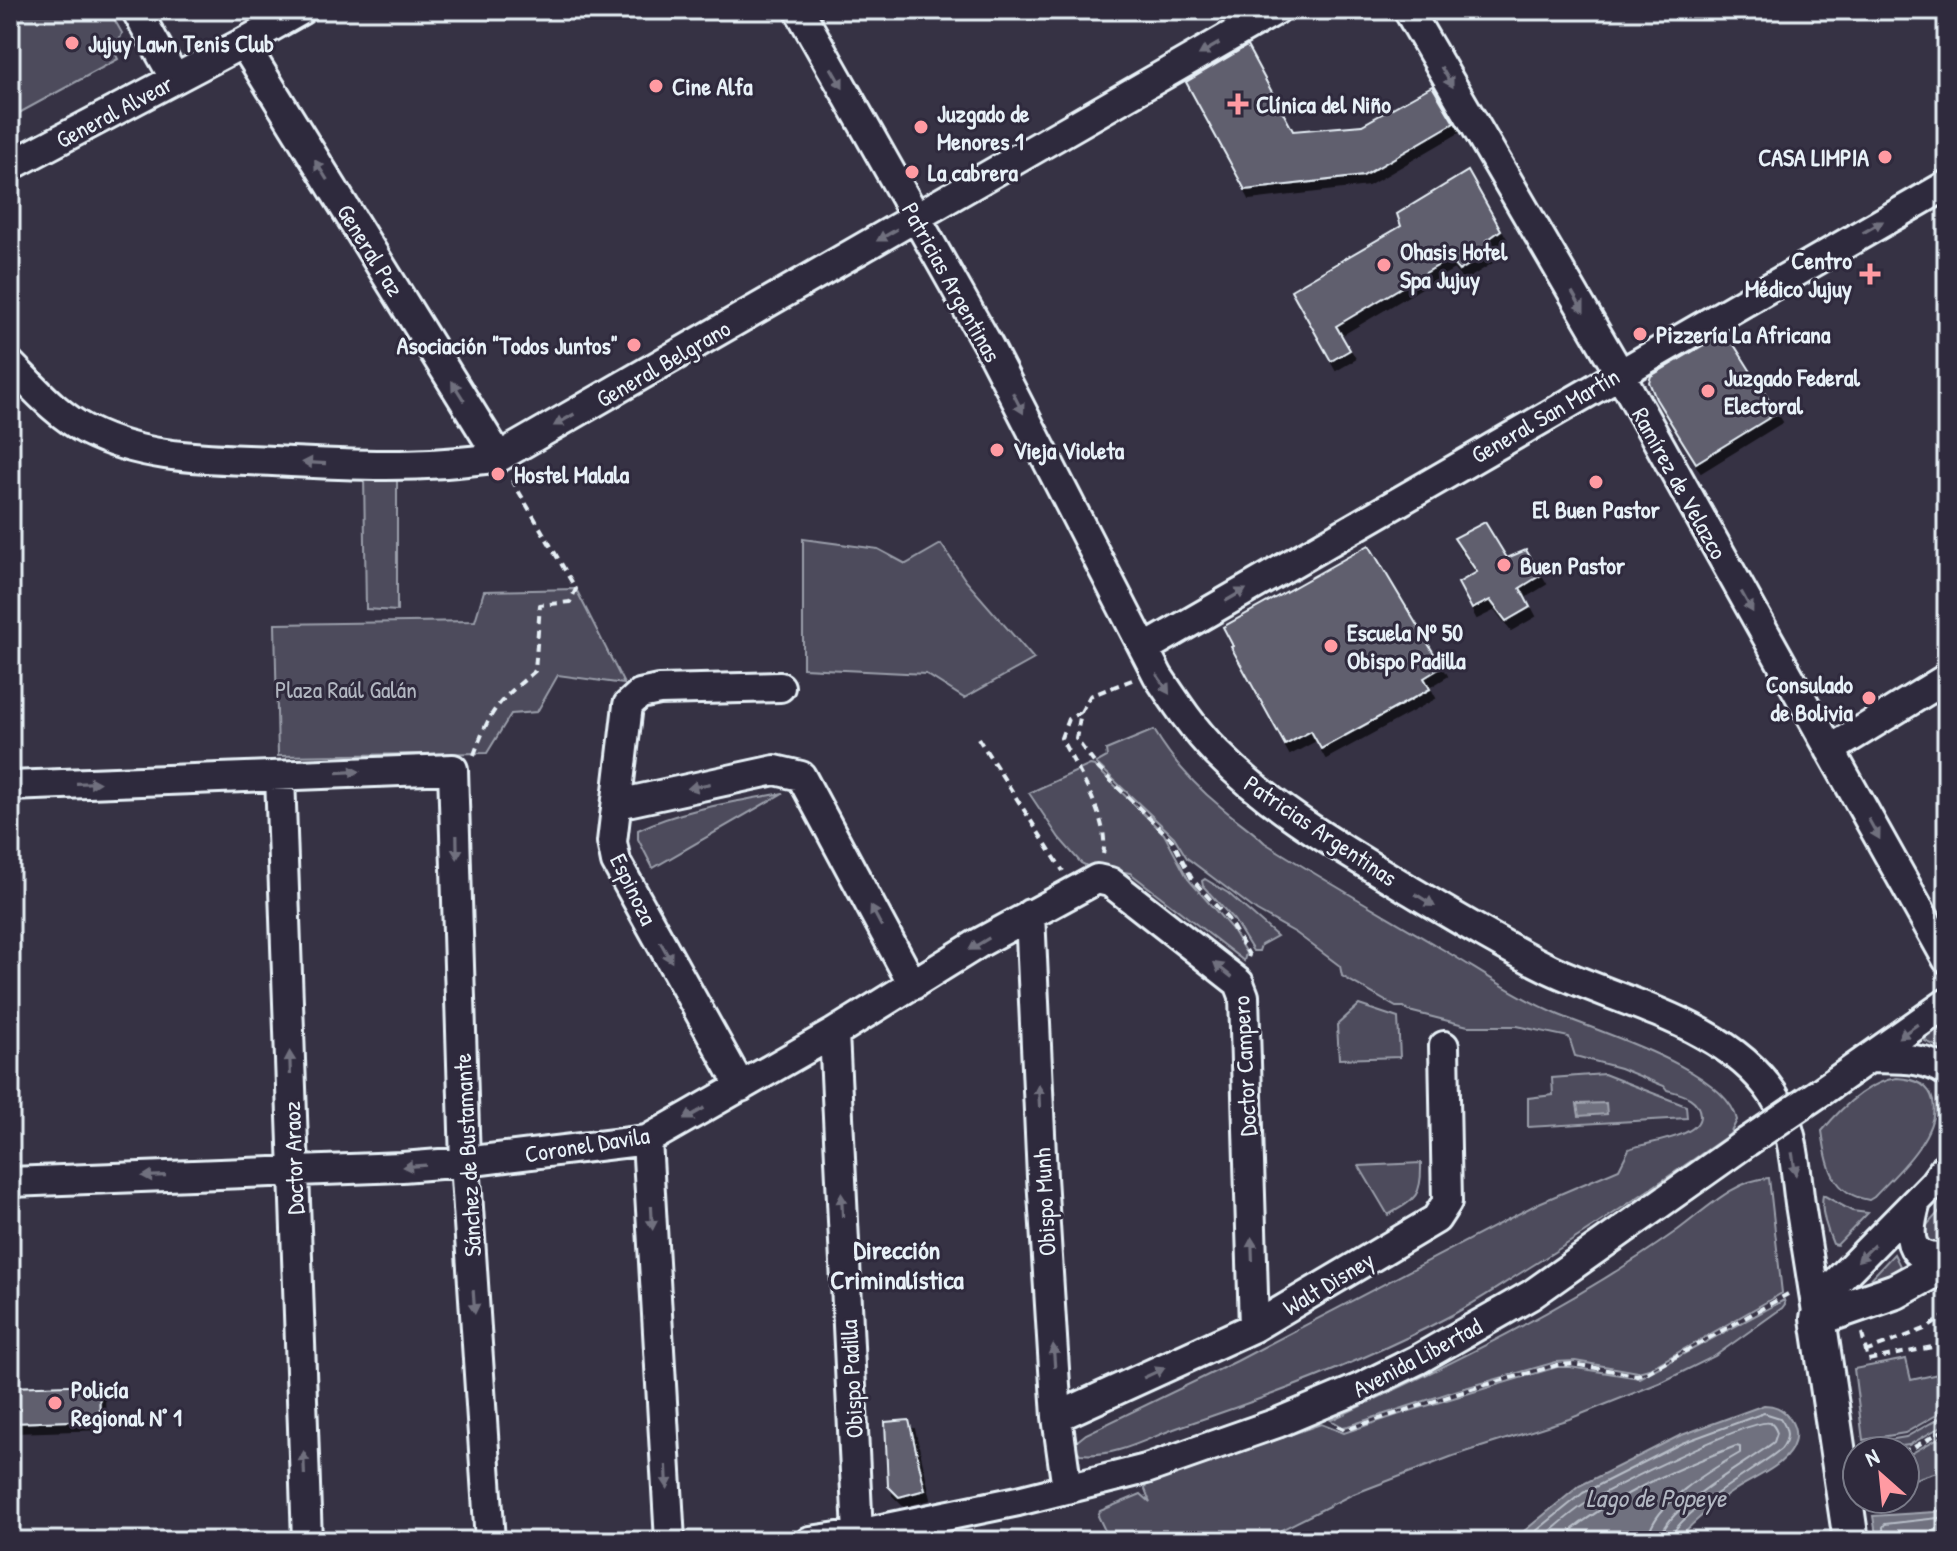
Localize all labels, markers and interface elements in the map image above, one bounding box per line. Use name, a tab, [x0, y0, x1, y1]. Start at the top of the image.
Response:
place label: Jujuy Lawn Tenis Club	[88, 27, 274, 60]
marker: Jujuy Lawn Tenis Club	[63, 34, 81, 52]
one-way arrow	[1198, 42, 1220, 56]
one-way arrow	[1440, 66, 1454, 89]
street label: General Alvear	[50, 67, 178, 155]
one-way arrow	[830, 67, 844, 89]
place label: Cine Alfa	[672, 70, 753, 102]
marker: Cine Alfa	[647, 77, 665, 95]
place label: Clínica del Niño	[1256, 88, 1391, 120]
marker: Clínica del Niño	[1227, 93, 1249, 115]
place label: Juzgado de Menores 1	[937, 97, 1030, 157]
marker: Juzgado de Menores 1	[912, 118, 930, 136]
place label: CASA LIMPIA	[1758, 141, 1869, 173]
marker: CASA LIMPIA	[1876, 148, 1894, 166]
place label: La cabrera	[928, 156, 1018, 188]
one-way arrow	[315, 159, 329, 181]
marker: La cabrera	[903, 163, 921, 181]
street label: Patricias Argentinas	[895, 196, 1009, 368]
street label: General Paz	[330, 198, 412, 302]
one-way arrow	[1862, 220, 1884, 234]
one-way arrow	[875, 228, 898, 242]
place label: Ohasis Hotel Spa Jujuy	[1400, 235, 1508, 296]
place label: Centro Médico Jujuy	[1745, 244, 1852, 305]
marker: Ohasis Hotel Spa Jujuy	[1375, 256, 1393, 274]
marker: Centro Médico Jujuy	[1859, 263, 1881, 285]
one-way arrow	[1571, 291, 1585, 313]
street label: General Belgrano	[590, 311, 736, 414]
place label: Pizzería La Africana	[1656, 318, 1831, 350]
marker: Pizzería La Africana	[1631, 325, 1649, 343]
place label: Asociación "Todos Juntos"	[397, 329, 618, 361]
marker: Asociación "Todos Juntos"	[625, 336, 643, 354]
street label: General San Martín	[1465, 360, 1625, 470]
place label: Juzgado Federal Electoral	[1724, 361, 1861, 421]
one-way arrow	[451, 380, 465, 402]
marker: Juzgado Federal Electoral	[1699, 382, 1717, 400]
one-way arrow	[1011, 391, 1024, 414]
street label: Ramírez de Velazco	[1625, 401, 1735, 565]
one-way arrow	[553, 413, 575, 427]
place label: Vieja Violeta	[1013, 434, 1125, 466]
marker: Vieja Violeta	[988, 441, 1006, 459]
one-way arrow	[301, 456, 326, 469]
place label: Hostel Malala	[514, 458, 630, 490]
marker: Hostel Malala	[489, 465, 507, 483]
marker: El Buen Pastor	[1587, 473, 1605, 491]
place label: El Buen Pastor	[1532, 493, 1661, 525]
place label: Buen Pastor	[1520, 549, 1626, 581]
marker: Buen Pastor	[1495, 556, 1513, 574]
one-way arrow	[1225, 588, 1247, 602]
one-way arrow	[1740, 591, 1754, 613]
place label: Escuela Nº 50 Obispo Padilla	[1347, 616, 1466, 677]
marker: Escuela Nº 50 Obispo Padilla	[1322, 637, 1340, 655]
place label: Consulado de Bolivia	[1766, 668, 1854, 728]
park label: Plaza Raúl Galán	[275, 673, 417, 705]
one-way arrow	[1155, 673, 1170, 694]
marker: Consulado de Bolivia	[1860, 689, 1878, 707]
one-way arrow	[336, 766, 361, 779]
street label: Patricias Argentinas	[1238, 767, 1404, 893]
one-way arrow	[76, 776, 101, 789]
one-way arrow	[687, 780, 712, 793]
one-way arrow	[1867, 817, 1881, 840]
one-way arrow	[450, 835, 463, 860]
street label: Espinoza	[603, 848, 665, 930]
one-way arrow	[1414, 893, 1436, 907]
one-way arrow	[870, 905, 883, 928]
one-way arrow	[968, 936, 990, 950]
one-way arrow	[659, 941, 673, 964]
one-way arrow	[1213, 962, 1233, 978]
street label: Doctor Campero	[1224, 995, 1264, 1137]
one-way arrow	[1897, 1023, 1918, 1038]
one-way arrow	[283, 1050, 296, 1075]
street label: Sánchez de Bustamante	[446, 1052, 488, 1257]
one-way arrow	[1032, 1083, 1045, 1108]
street label: Doctor Araoz	[275, 1101, 311, 1215]
one-way arrow	[682, 1107, 705, 1121]
street label: Coronel Davila	[522, 1118, 652, 1170]
street label: Obispo Munh	[1025, 1147, 1063, 1257]
one-way arrow	[1788, 1151, 1801, 1176]
one-way arrow	[401, 1160, 426, 1173]
one-way arrow	[141, 1170, 166, 1183]
one-way arrow	[835, 1192, 848, 1217]
one-way arrow	[646, 1206, 659, 1231]
district label: Dirección Criminalística	[830, 1232, 964, 1297]
one-way arrow	[1245, 1236, 1258, 1261]
street label: Walt Disney	[1277, 1243, 1379, 1323]
one-way arrow	[1857, 1243, 1876, 1262]
one-way arrow	[468, 1290, 481, 1315]
street label: Avenida Libertad	[1347, 1310, 1487, 1404]
street label: Obispo Padilla	[832, 1319, 870, 1439]
one-way arrow	[1047, 1343, 1060, 1368]
one-way arrow	[1142, 1366, 1166, 1380]
place label: Policía Regional N° 1	[71, 1373, 182, 1434]
marker: Policía Regional N° 1	[46, 1394, 64, 1412]
north arrow	[1841, 1435, 1921, 1515]
text: N	[1860, 1441, 1884, 1473]
one-way arrow	[297, 1450, 310, 1475]
one-way arrow	[660, 1465, 673, 1490]
water label: Lago de Popeye	[1586, 1480, 1728, 1516]

